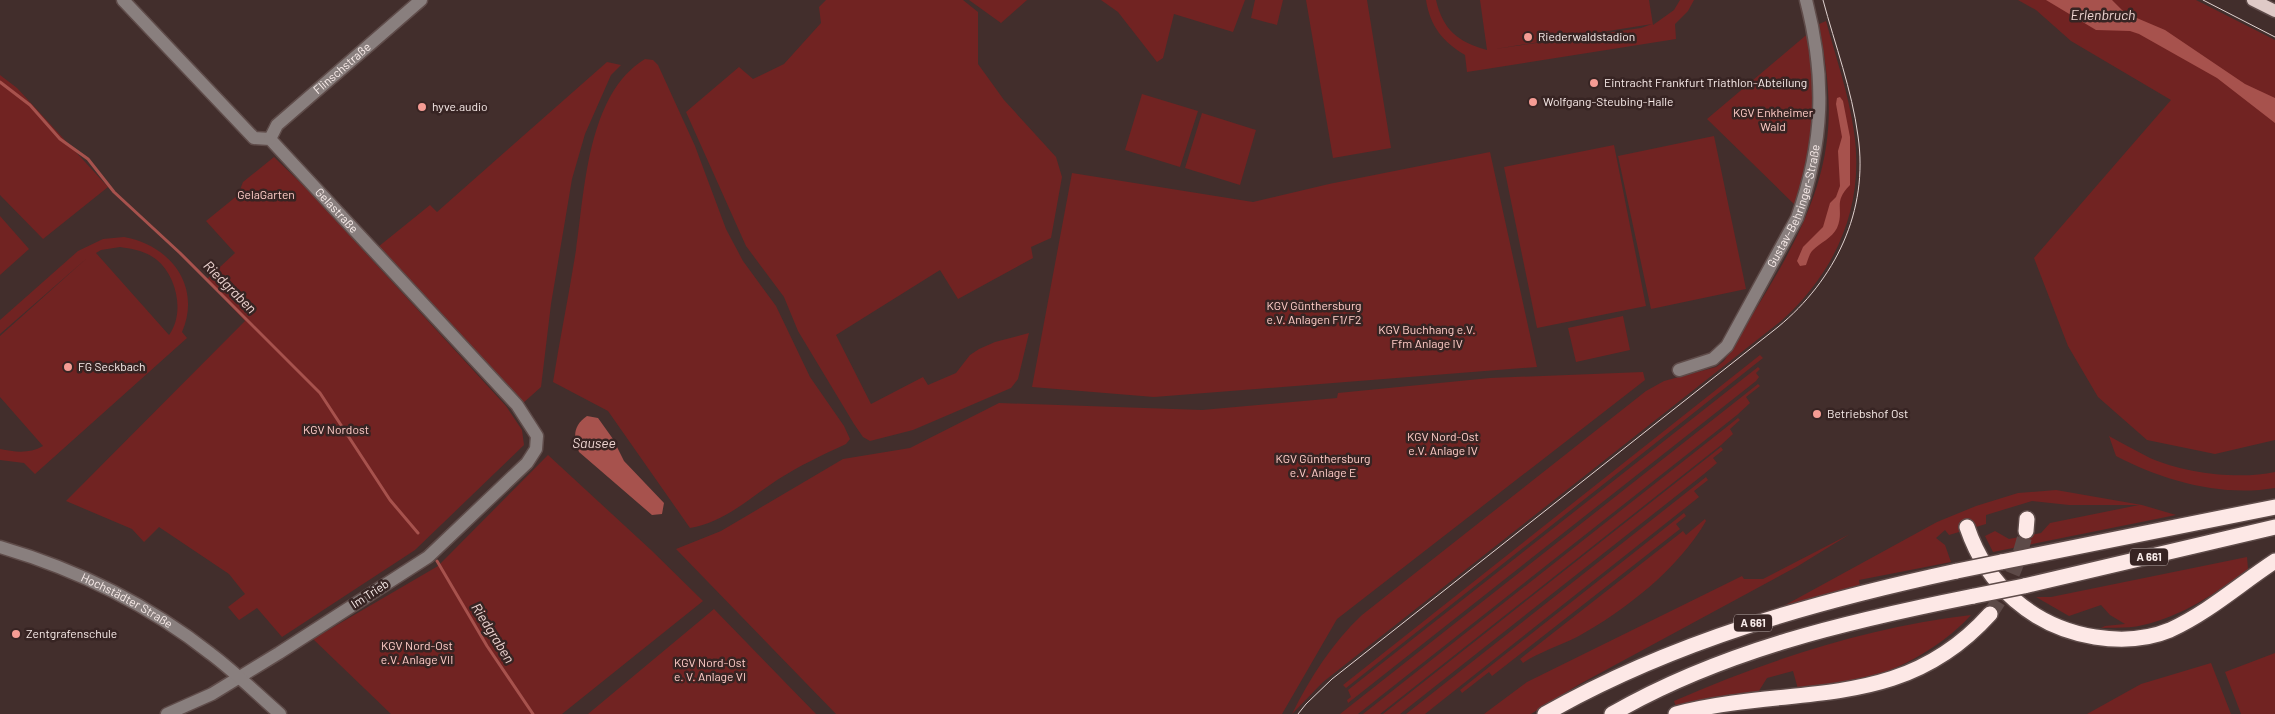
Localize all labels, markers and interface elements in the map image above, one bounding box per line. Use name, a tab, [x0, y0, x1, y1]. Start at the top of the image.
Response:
water label: Erlenbruch	[2071, 6, 2135, 23]
place label: Riederwaldstadion	[1538, 29, 1635, 43]
marker: Riederwaldstadion	[1522, 31, 1534, 43]
street label: Flinschstraße	[310, 39, 373, 96]
place label: Eintracht Frankfurt Triathlon-Abteilung	[1604, 75, 1807, 89]
marker: Eintracht Frankfurt Triathlon-Abteilung	[1588, 77, 1600, 89]
place label: Wolfgang-Steubing-Halle	[1543, 94, 1673, 108]
marker: Wolfgang-Steubing-Halle	[1527, 96, 1539, 108]
place label: hyve.audio	[432, 99, 488, 113]
marker: hyve.audio	[416, 101, 428, 113]
park label: KGV Enkheimer Wald	[1733, 105, 1814, 133]
street label: Gustav-Behringer-Straße	[1763, 143, 1822, 270]
street label: Gelastraße	[313, 184, 362, 235]
park label: GelaGarten	[237, 187, 295, 201]
water label: Riedgraben	[200, 257, 260, 317]
park label: KGV Günthersburg e.V. Anlagen F1/F2	[1266, 298, 1362, 326]
park label: KGV Buchhang e.V. Ffm Anlage IV	[1378, 322, 1476, 350]
place label: FG Seckbach	[78, 359, 146, 373]
marker: FG Seckbach	[62, 361, 74, 373]
place label: Betriebshof Ost	[1827, 406, 1908, 420]
marker: Betriebshof Ost	[1811, 408, 1823, 420]
park label: KGV Nordost	[303, 422, 369, 436]
park label: KGV Nord-Ost e.V. Anlage IV	[1407, 429, 1479, 457]
water label: Sausee	[572, 434, 616, 451]
park label: KGV Günthersburg e.V. Anlage E	[1275, 451, 1371, 479]
road number: A 661	[2130, 548, 2168, 566]
street label: Hochstädter Straße	[79, 569, 176, 630]
street label: Im Trieb	[348, 576, 391, 610]
water label: Riedgraben	[468, 599, 519, 666]
road number: A 661	[1734, 614, 1772, 632]
place label: Zentgrafenschule	[26, 626, 117, 640]
marker: Zentgrafenschule	[10, 628, 22, 640]
park label: KGV Nord-Ost e.V. Anlage VII	[381, 638, 453, 666]
park label: KGV Nord-Ost e. V. Anlage VI	[674, 655, 746, 683]

